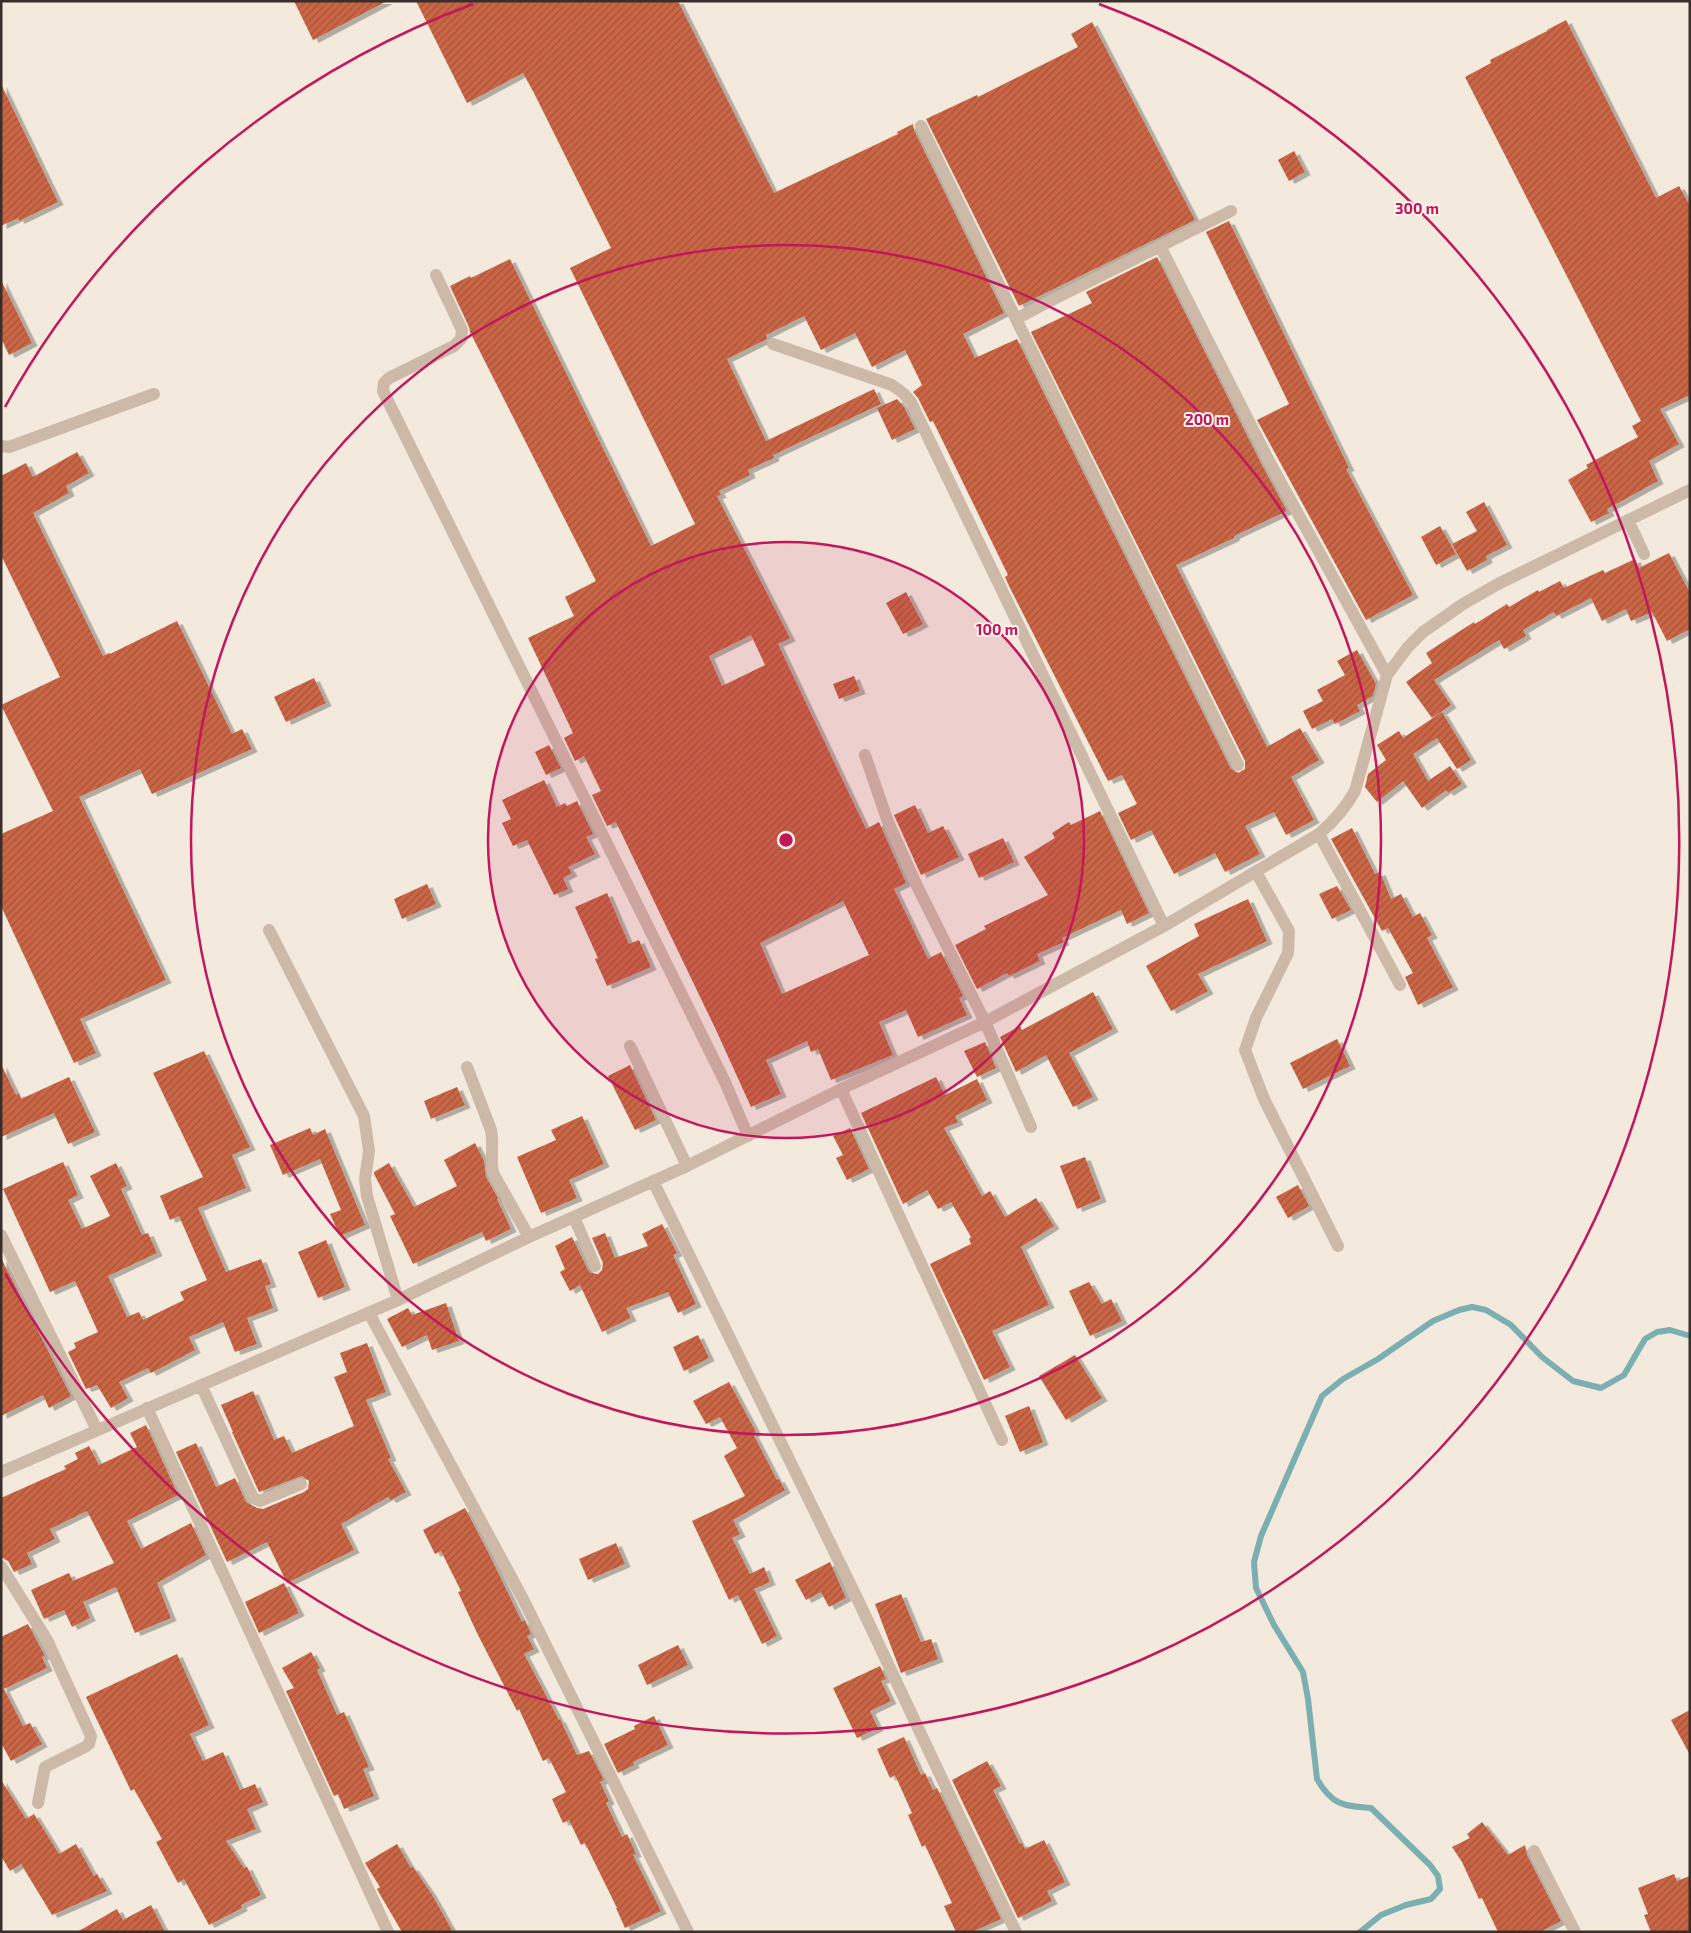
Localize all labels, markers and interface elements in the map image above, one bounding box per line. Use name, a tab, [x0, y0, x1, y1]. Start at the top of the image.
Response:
text: 300 m	[1395, 199, 1439, 217]
text: 200 m	[1185, 410, 1229, 428]
text: 100 m	[976, 620, 1018, 638]
centre of rings	[777, 831, 795, 849]

